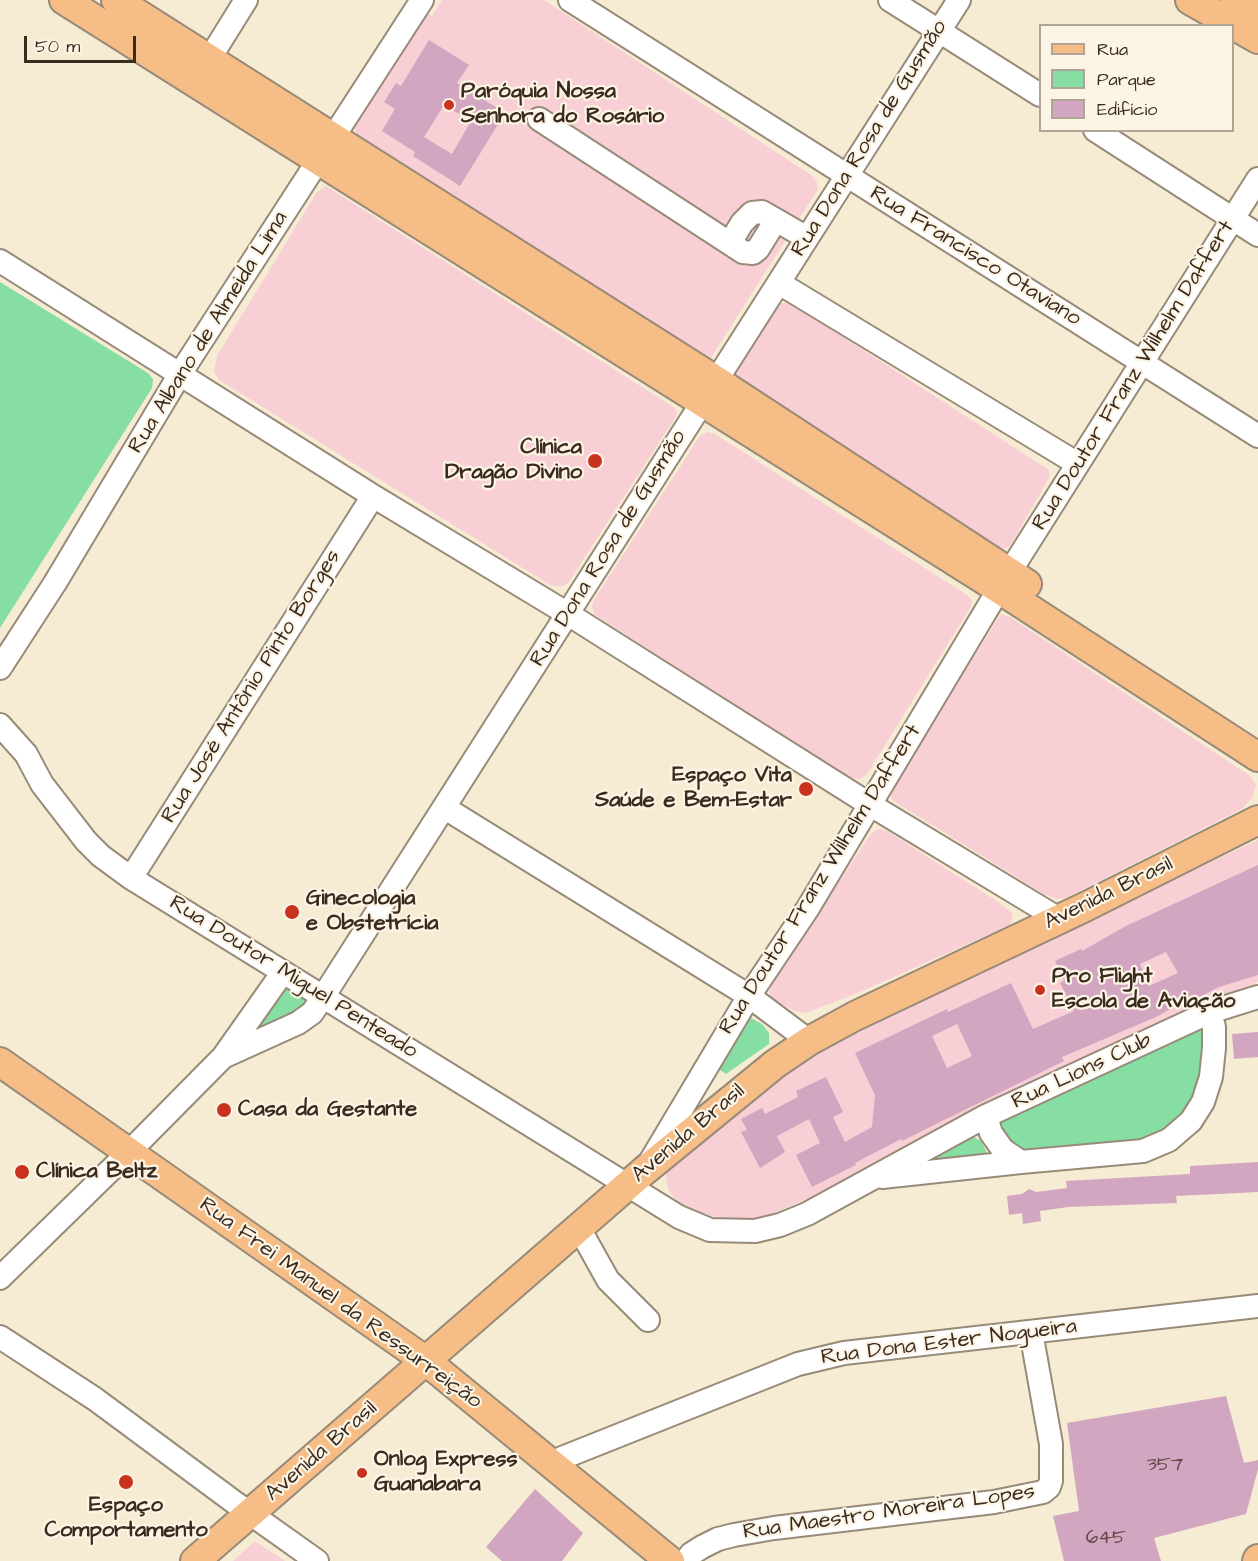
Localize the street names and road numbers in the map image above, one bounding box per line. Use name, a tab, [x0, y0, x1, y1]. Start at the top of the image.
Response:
street label: Rua Dona Rosa de Gusmão	[786, 16, 954, 262]
street label: Rua Francisco Otaviano	[865, 181, 1085, 333]
street label: Rua Albano de Almeida Lima	[124, 207, 294, 459]
street label: Rua Doutor Franz Wilhelm Daffert	[1027, 216, 1241, 536]
street label: Rua Dona Rosa de Gusmão	[525, 426, 693, 672]
street label: Rua José Antônio Pinto Borges	[157, 545, 347, 829]
street label: Rua Doutor Franz Wilhelm Daffert	[714, 720, 928, 1040]
street label: Avenida Brasil	[1040, 851, 1178, 937]
street label: Rua Doutor Miguel Penteado	[164, 891, 422, 1065]
street label: Rua Lions Club	[1008, 1028, 1156, 1116]
street label: Avenida Brasil	[627, 1079, 751, 1189]
street label: Rua Frei Manuel da Ressurreição	[193, 1192, 487, 1416]
street label: Rua Dona Ester Nogueira	[820, 1314, 1078, 1372]
street label: Avenida Brasil	[261, 1396, 383, 1508]
street label: Rua Maestro Moreira Lopes	[741, 1479, 1037, 1547]

